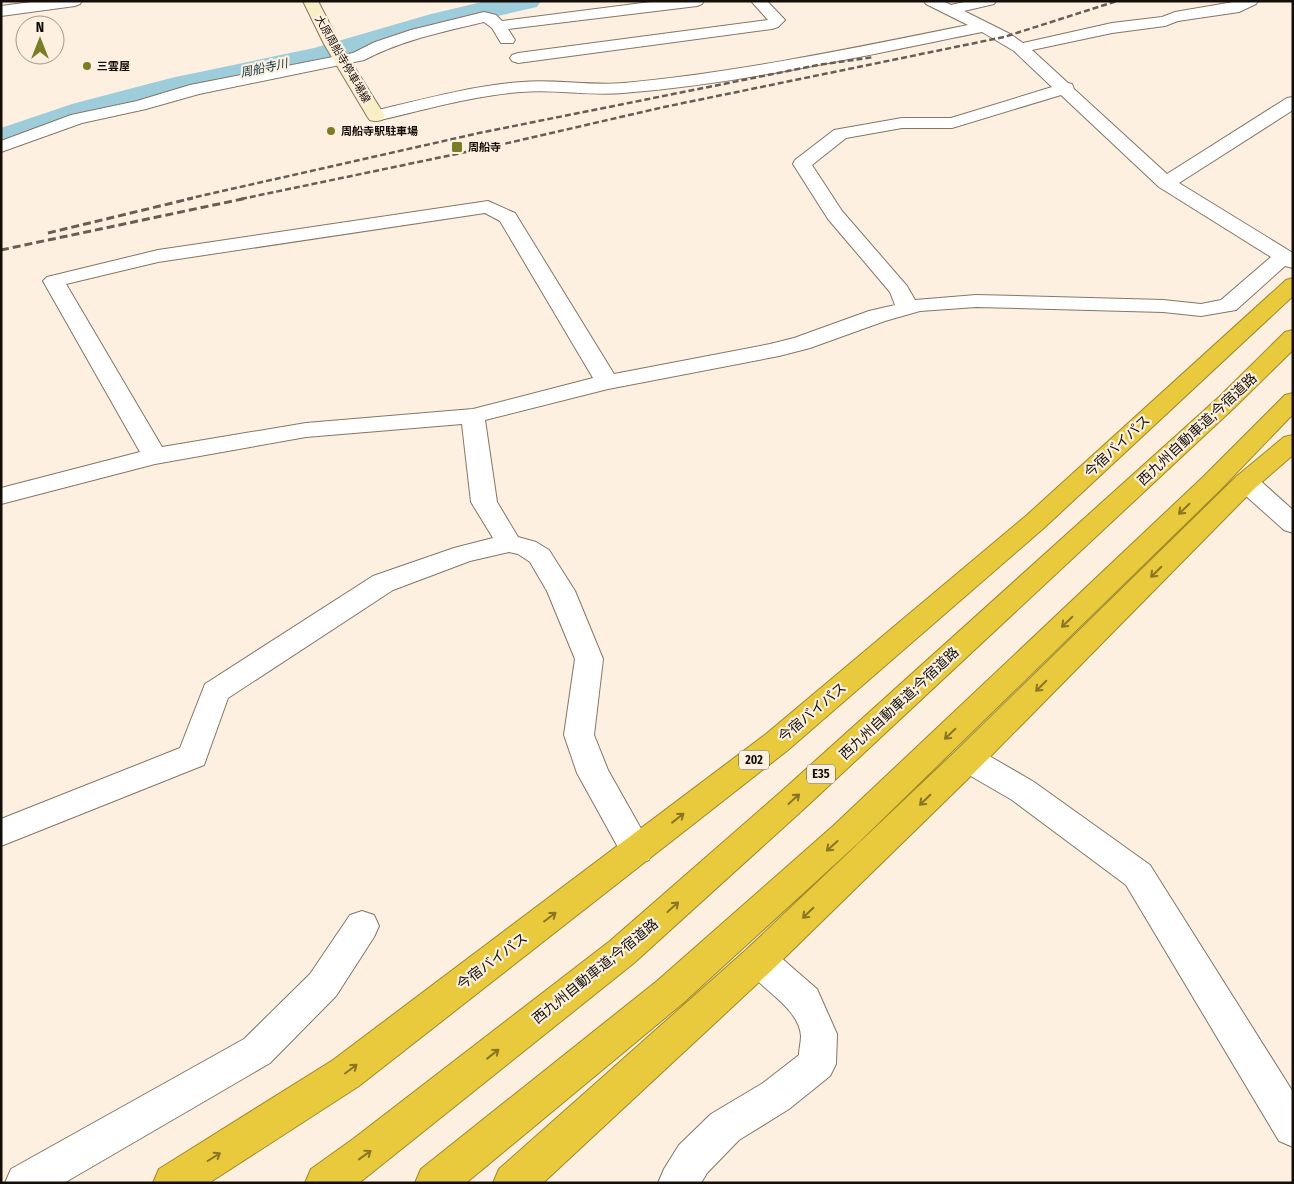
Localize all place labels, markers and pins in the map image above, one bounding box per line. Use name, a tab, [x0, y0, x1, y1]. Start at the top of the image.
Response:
marker: 三雲屋	[81, 60, 93, 72]
place label: 三雲屋	[97, 60, 130, 73]
marker: 周船寺駅駐車場	[325, 125, 337, 137]
place label: 周船寺駅駐車場	[341, 125, 418, 138]
marker: 周船寺	[450, 140, 464, 154]
place label: 周船寺	[468, 141, 501, 154]

